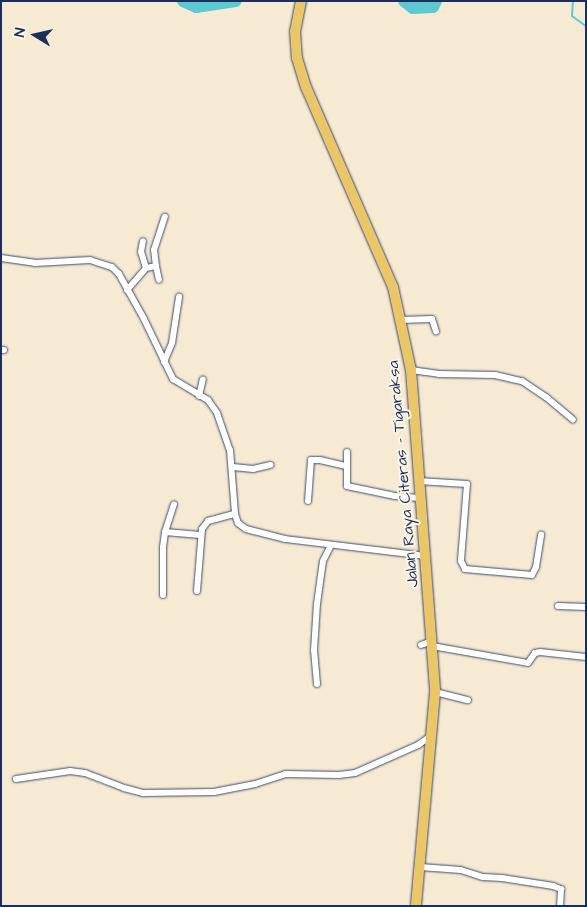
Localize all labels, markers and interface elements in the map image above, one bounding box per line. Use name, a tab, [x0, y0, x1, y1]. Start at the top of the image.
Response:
north arrow	[10, 10, 60, 60]
text: N	[10, 26, 31, 38]
street label: Jalan Raya Citeras - Tigaraksa	[384, 360, 422, 588]

